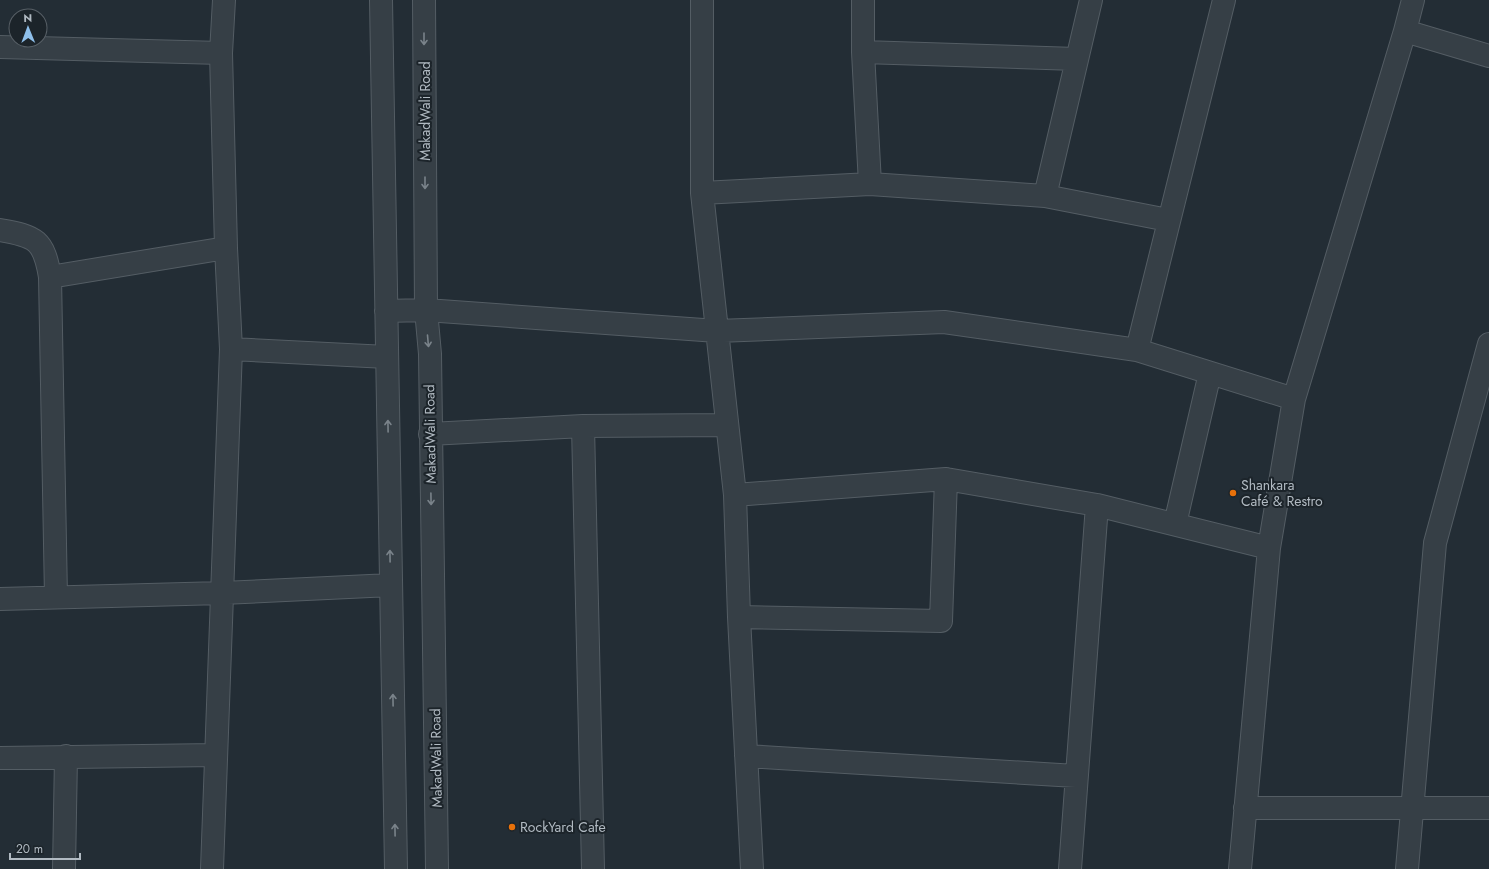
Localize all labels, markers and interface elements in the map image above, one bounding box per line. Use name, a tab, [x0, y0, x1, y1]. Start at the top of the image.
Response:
north arrow	[8, 8, 48, 48]
text: N	[23, 10, 32, 26]
one-way arrow	[420, 32, 428, 45]
street label: MakadWali Road	[415, 61, 435, 161]
one-way arrow	[421, 176, 429, 189]
one-way arrow	[425, 334, 432, 347]
street label: MakadWali Road	[419, 384, 441, 484]
one-way arrow	[384, 420, 392, 433]
place label: Shankara Café & Restro	[1241, 475, 1323, 511]
marker: Shankara Café & Restro	[1228, 488, 1238, 498]
one-way arrow	[427, 492, 435, 505]
one-way arrow	[386, 550, 394, 563]
one-way arrow	[389, 694, 397, 707]
street label: MakadWali Road	[425, 708, 447, 808]
place label: RockYard Cafe	[520, 817, 606, 837]
marker: RockYard Cafe	[507, 822, 517, 832]
one-way arrow	[391, 824, 399, 837]
scale bar	[10, 835, 80, 861]
text: 20 m	[16, 840, 43, 858]

